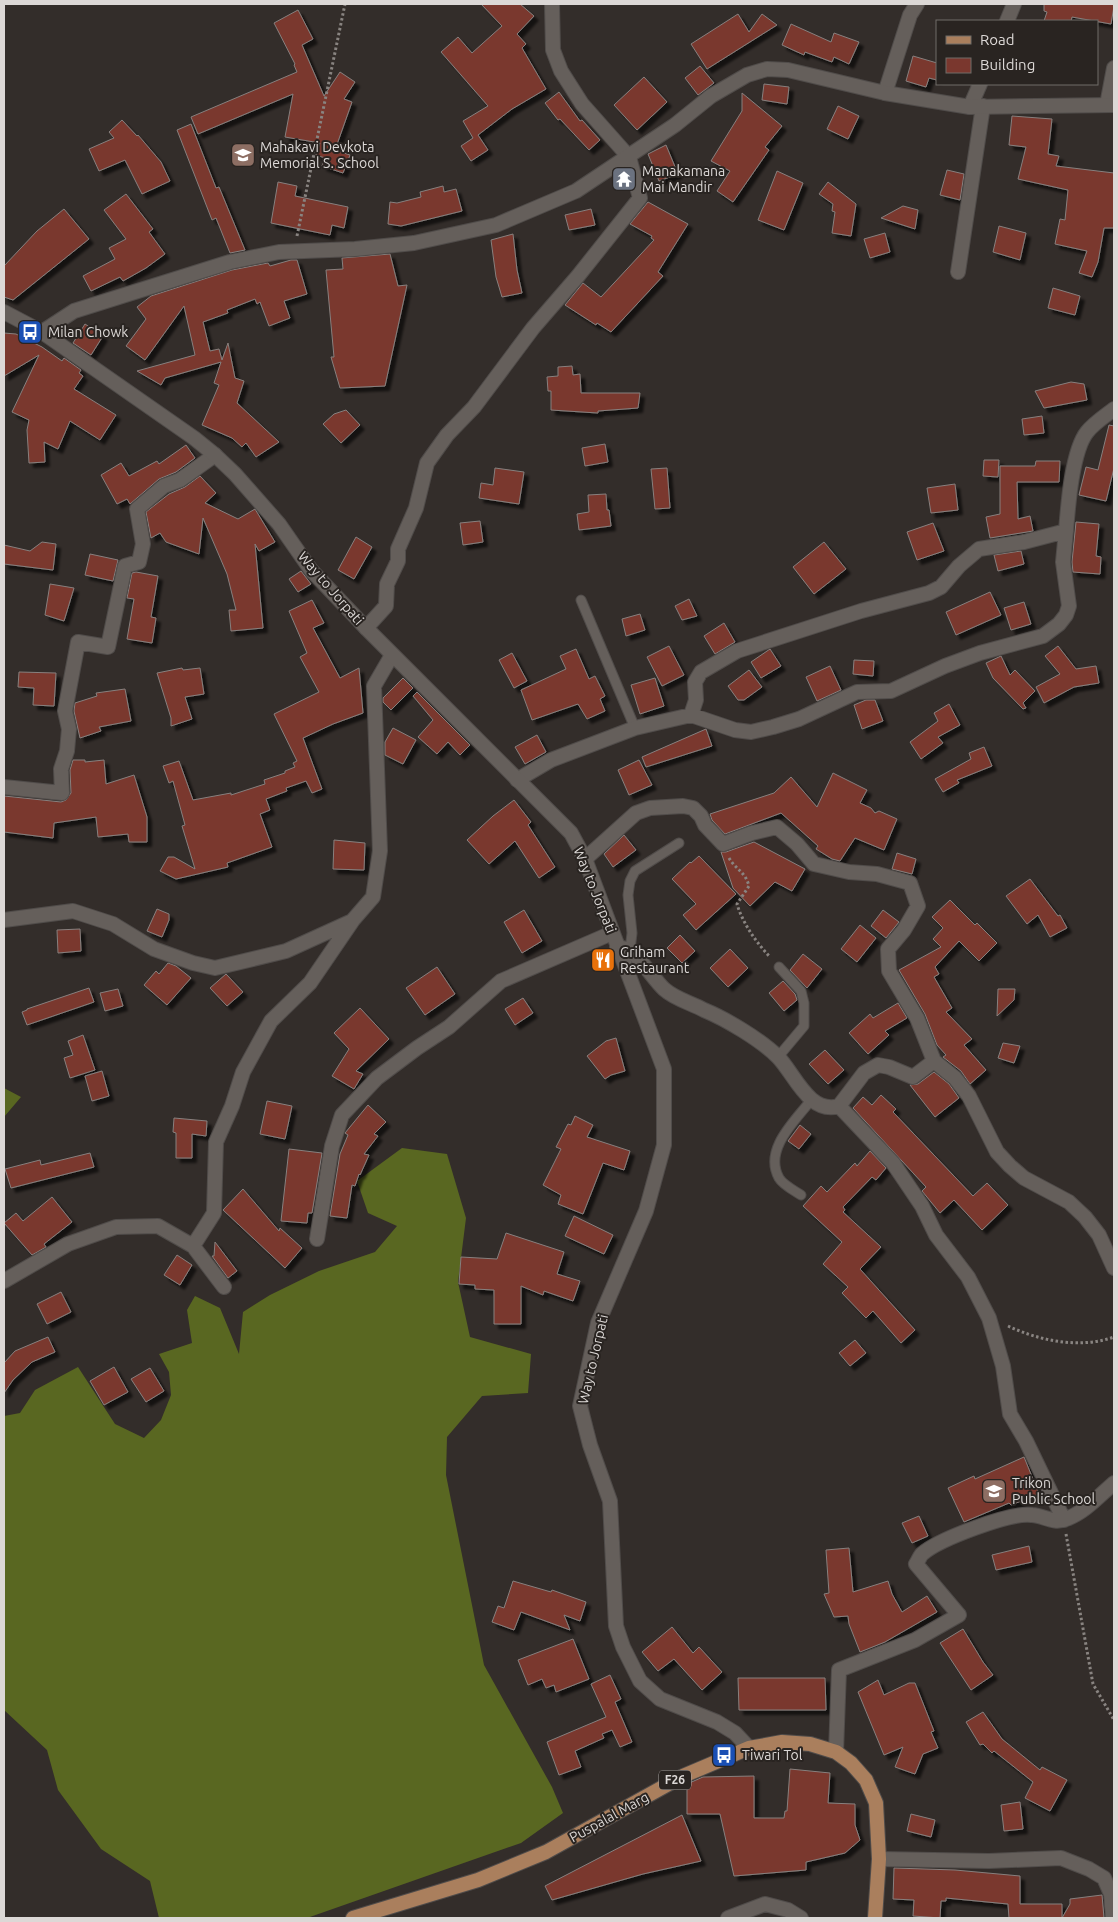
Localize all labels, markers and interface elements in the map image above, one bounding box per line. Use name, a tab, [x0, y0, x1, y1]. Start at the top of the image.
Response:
legend	[936, 20, 1098, 85]
text: Road	[980, 31, 1015, 48]
text: Building	[980, 56, 1035, 73]
place label: Mahakavi Devkota Memorial S. School	[260, 139, 379, 171]
school or university icon: Mahakavi Devkota Memorial S. School	[230, 142, 256, 168]
place label: Manakamana Mai Mandir	[642, 163, 725, 195]
temple icon: Manakamana Mai Mandir	[611, 166, 637, 192]
bus stop icon: Milan Chowk	[17, 319, 43, 345]
place label: Milan Chowk	[48, 324, 128, 340]
street label: Way to Jorpati	[295, 548, 367, 628]
street label: Way to Jorpati	[570, 845, 620, 935]
place label: Griham Restaurant	[620, 944, 690, 976]
restaurant icon: Griham Restaurant	[590, 947, 616, 973]
street label: Way to Jorpati	[575, 1313, 611, 1405]
place label: Trikon Public School	[1012, 1475, 1096, 1507]
school or university icon: Trikon Public School	[981, 1478, 1007, 1504]
bus stop icon: Tiwari Tol	[711, 1742, 737, 1768]
place label: Tiwari Tol	[742, 1747, 803, 1763]
road number: F26	[659, 1770, 691, 1790]
street label: Puspalal Marg	[567, 1789, 651, 1845]

